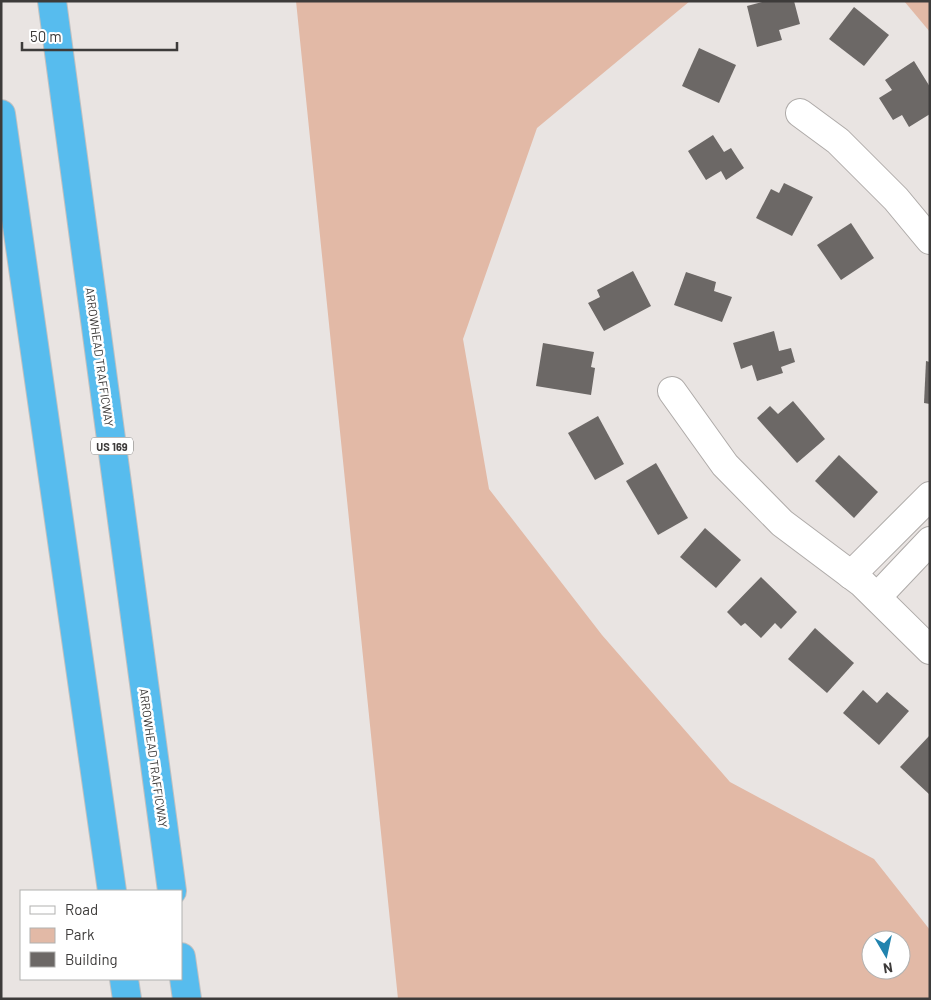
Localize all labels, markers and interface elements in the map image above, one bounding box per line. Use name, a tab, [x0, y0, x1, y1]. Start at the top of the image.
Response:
scale bar	[22, 20, 178, 52]
text: 50 m	[30, 27, 62, 45]
street label: ARROWHEAD TRAFFICWAY	[83, 286, 117, 428]
road number: US 169	[91, 438, 133, 454]
street label: ARROWHEAD TRAFFICWAY	[137, 687, 171, 829]
legend	[20, 890, 182, 980]
text: Road	[65, 900, 98, 918]
text: Park	[65, 925, 95, 943]
north arrow	[861, 930, 911, 980]
text: Building	[65, 950, 118, 968]
text: N	[882, 959, 894, 977]

